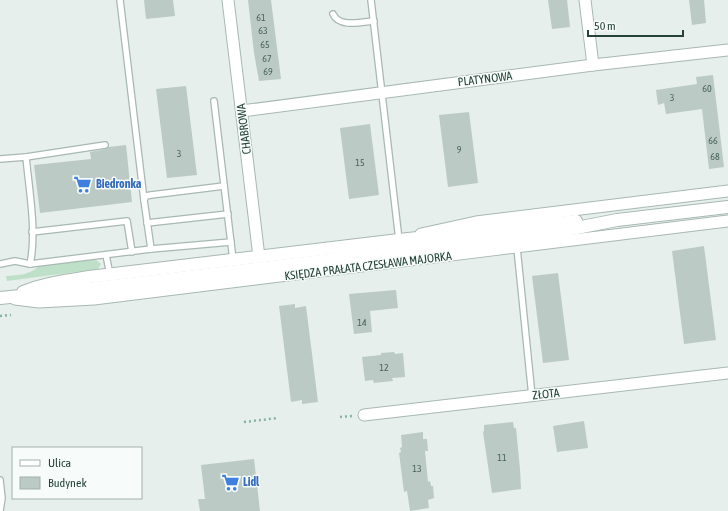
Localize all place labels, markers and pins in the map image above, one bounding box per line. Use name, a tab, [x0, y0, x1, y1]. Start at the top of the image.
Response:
supermarket icon: Biedronka	[73, 174, 93, 194]
place label: Biedronka	[96, 177, 142, 191]
supermarket icon: Lidl	[220, 472, 240, 492]
place label: Lidl	[243, 475, 260, 489]

